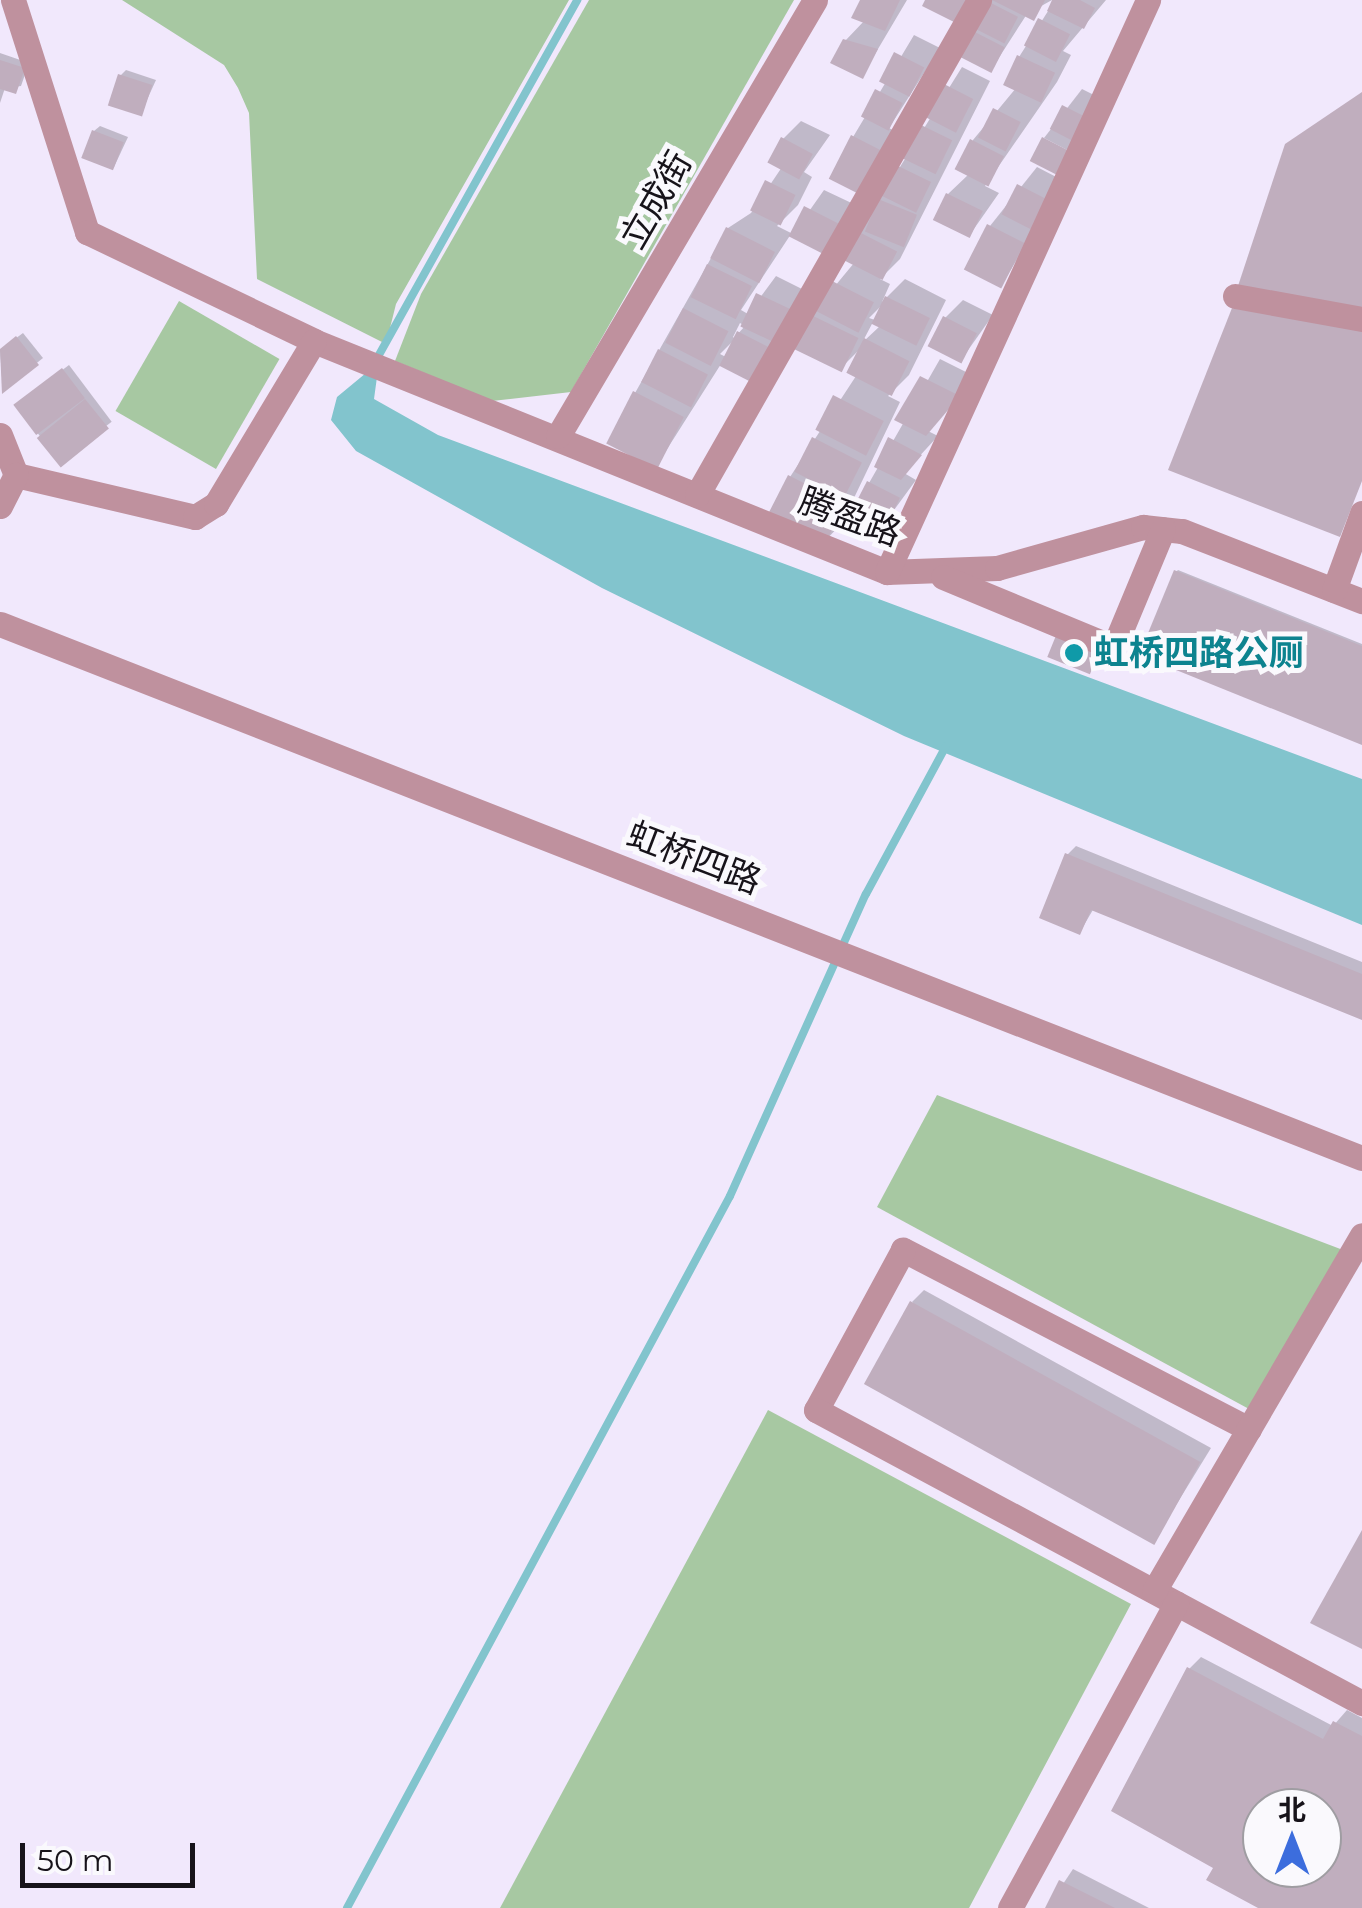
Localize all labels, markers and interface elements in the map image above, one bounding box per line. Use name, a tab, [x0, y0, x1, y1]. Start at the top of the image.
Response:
street label: 立成街	[612, 144, 700, 256]
street label: 腾盈路	[793, 479, 907, 555]
place label: 虹桥四路公厕	[1094, 632, 1304, 674]
marker: 虹桥四路公厕	[1063, 642, 1085, 664]
street label: 虹桥四路	[621, 813, 767, 903]
north arrow	[1242, 1788, 1342, 1888]
text: 北	[1278, 1793, 1306, 1827]
scale bar	[25, 1823, 200, 1885]
text: 50 m	[37, 1842, 114, 1879]

